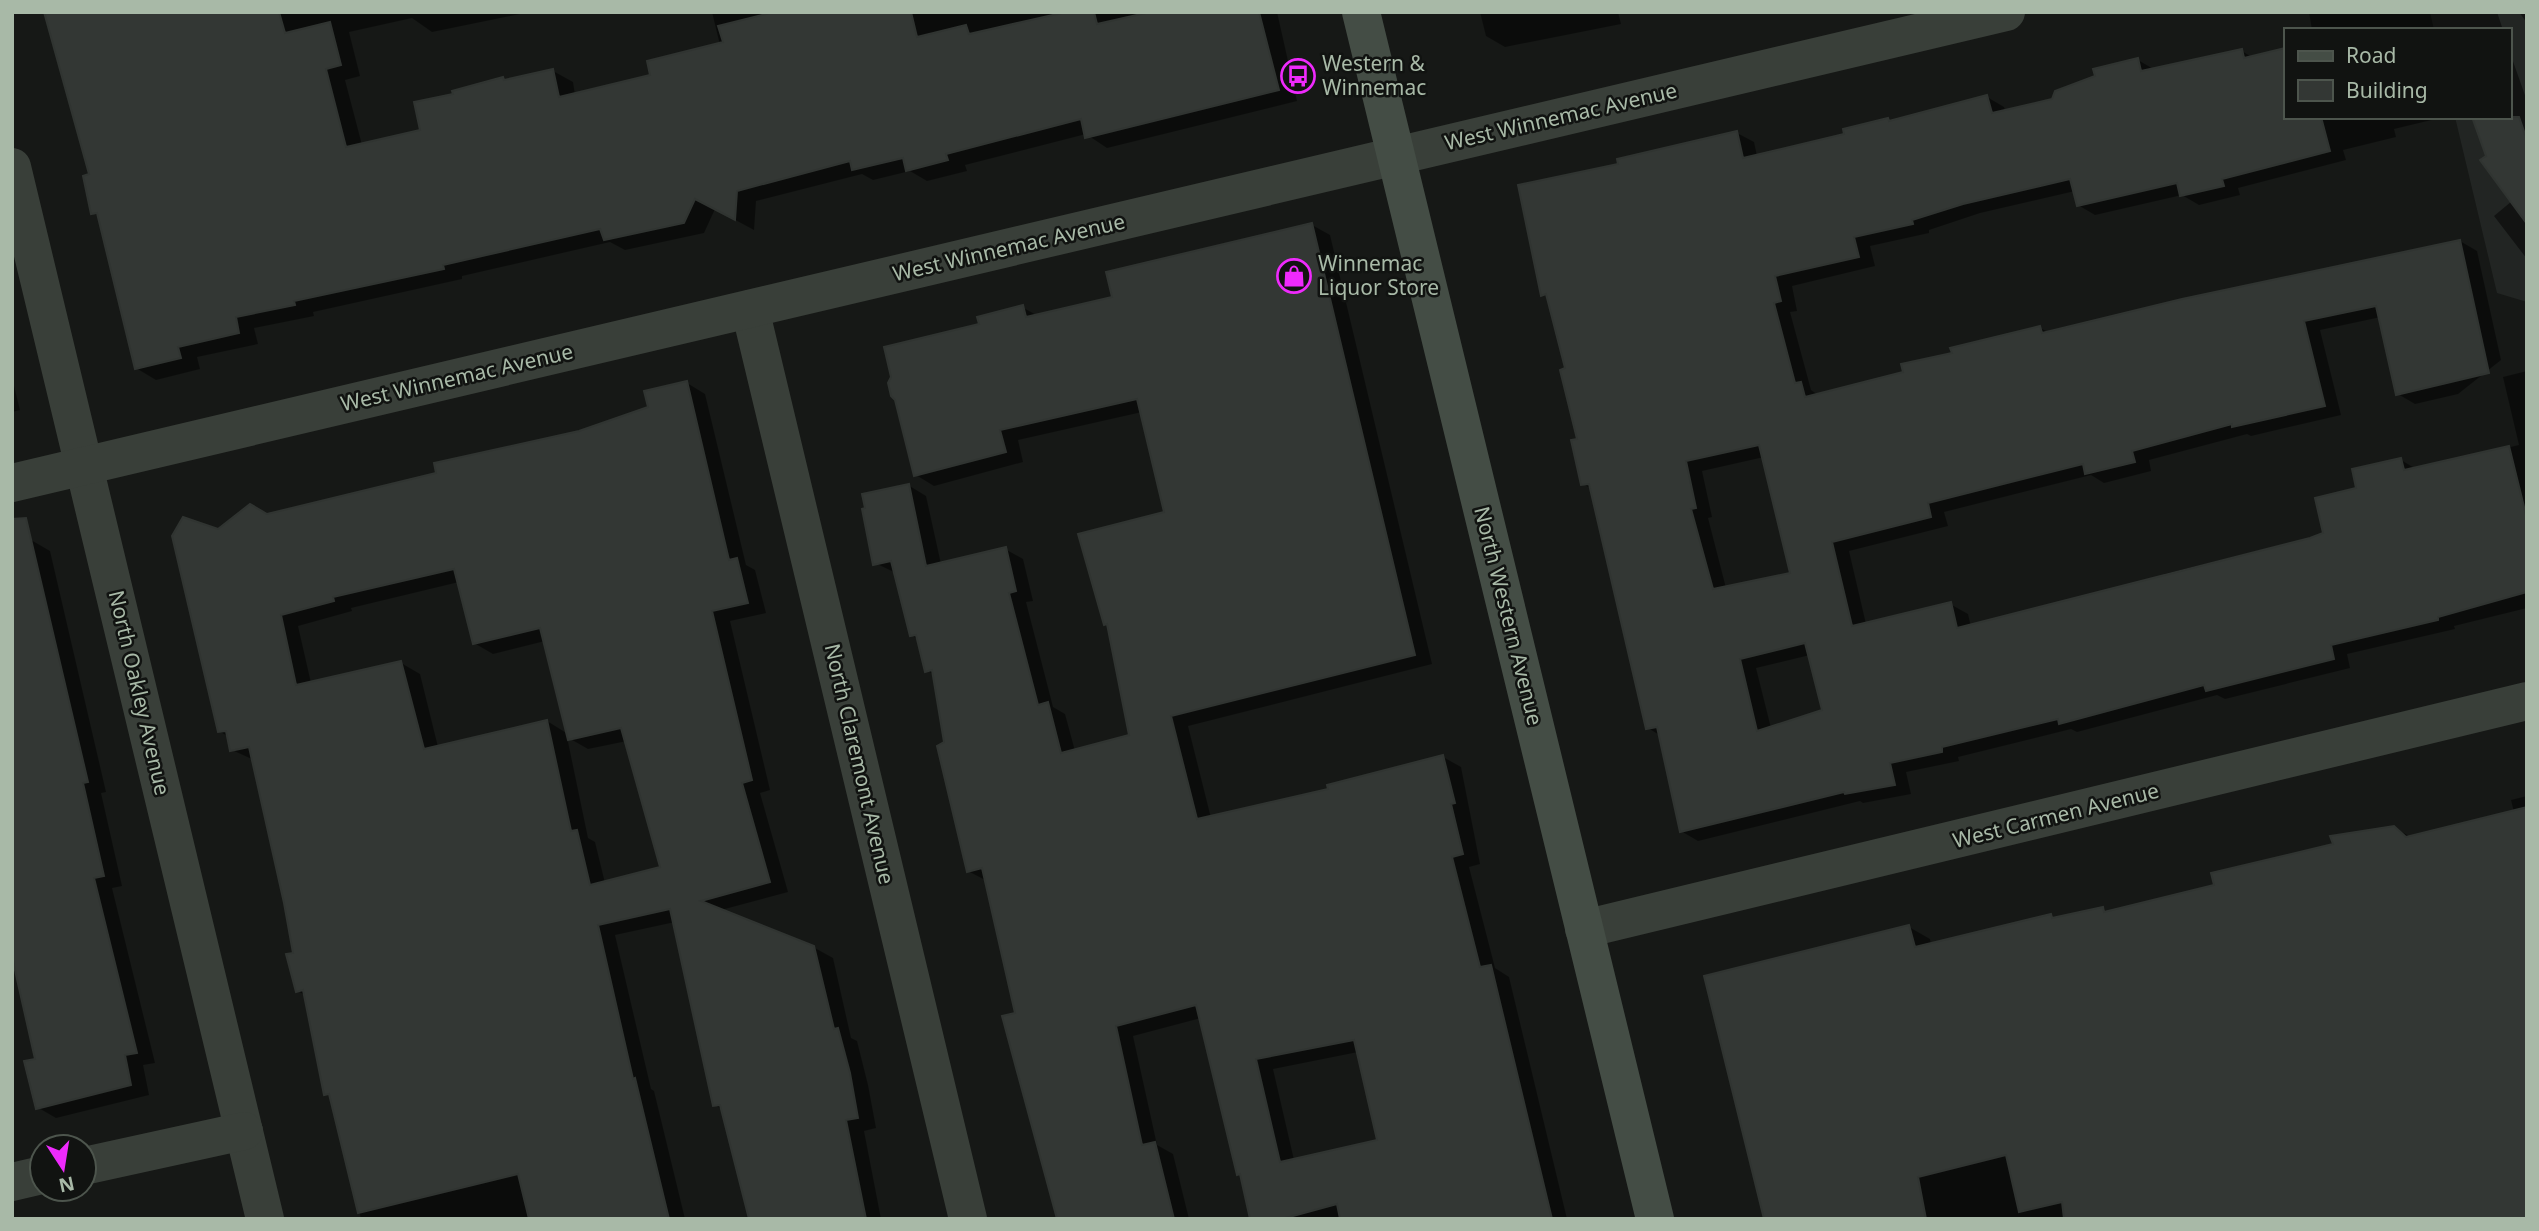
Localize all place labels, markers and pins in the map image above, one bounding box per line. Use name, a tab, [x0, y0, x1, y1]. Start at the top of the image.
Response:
place label: Western & Winnemac	[1322, 49, 1426, 101]
bus stop icon: Western & Winnemac	[1279, 57, 1317, 95]
place label: Winnemac Liquor Store	[1318, 249, 1439, 301]
shop icon: Winnemac Liquor Store	[1275, 257, 1313, 295]

